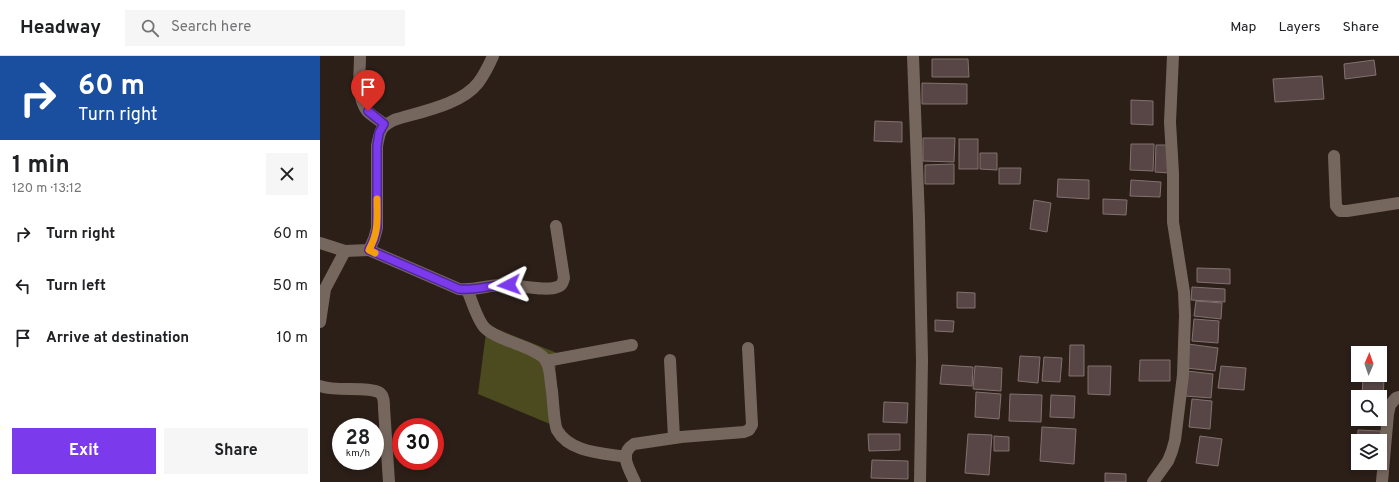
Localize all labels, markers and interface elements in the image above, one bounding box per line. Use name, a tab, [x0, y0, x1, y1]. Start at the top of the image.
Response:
search box	[125, 10, 405, 46]
text: Headway	[20, 16, 101, 40]
icon: search	[139, 17, 161, 39]
text: Search here	[171, 18, 251, 37]
text: Map	[1230, 19, 1256, 36]
text: Layers	[1278, 19, 1320, 36]
text: Share	[1342, 19, 1379, 36]
text: 60 m	[78, 69, 145, 105]
pin	[351, 70, 385, 111]
icon: right	[12, 72, 64, 124]
icon: arrive	[357, 76, 379, 98]
text: Turn right	[78, 104, 158, 127]
text: 1 min	[12, 151, 70, 181]
button: close	[266, 153, 308, 195]
text: 120 m · 13:12	[12, 181, 82, 197]
icon: right	[12, 223, 34, 245]
text: Turn right	[46, 225, 115, 244]
text: 60 m	[273, 225, 308, 244]
position arrow	[488, 264, 530, 306]
icon: left	[12, 275, 34, 297]
text: Turn left	[46, 277, 106, 296]
text: 50 m	[273, 277, 308, 296]
icon: arrive	[12, 327, 34, 349]
text: Arrive at destination	[46, 329, 189, 348]
text: 10 m	[277, 329, 308, 348]
north arrow	[1351, 346, 1387, 382]
map controls	[1351, 346, 1387, 470]
button: search	[1351, 390, 1387, 426]
speed limit sign: 30	[392, 418, 444, 470]
text: 28	[346, 426, 370, 452]
button: Exit	[12, 428, 156, 474]
button: Share	[164, 428, 308, 474]
button: layers	[1351, 434, 1387, 470]
text: km/h	[346, 447, 370, 460]

